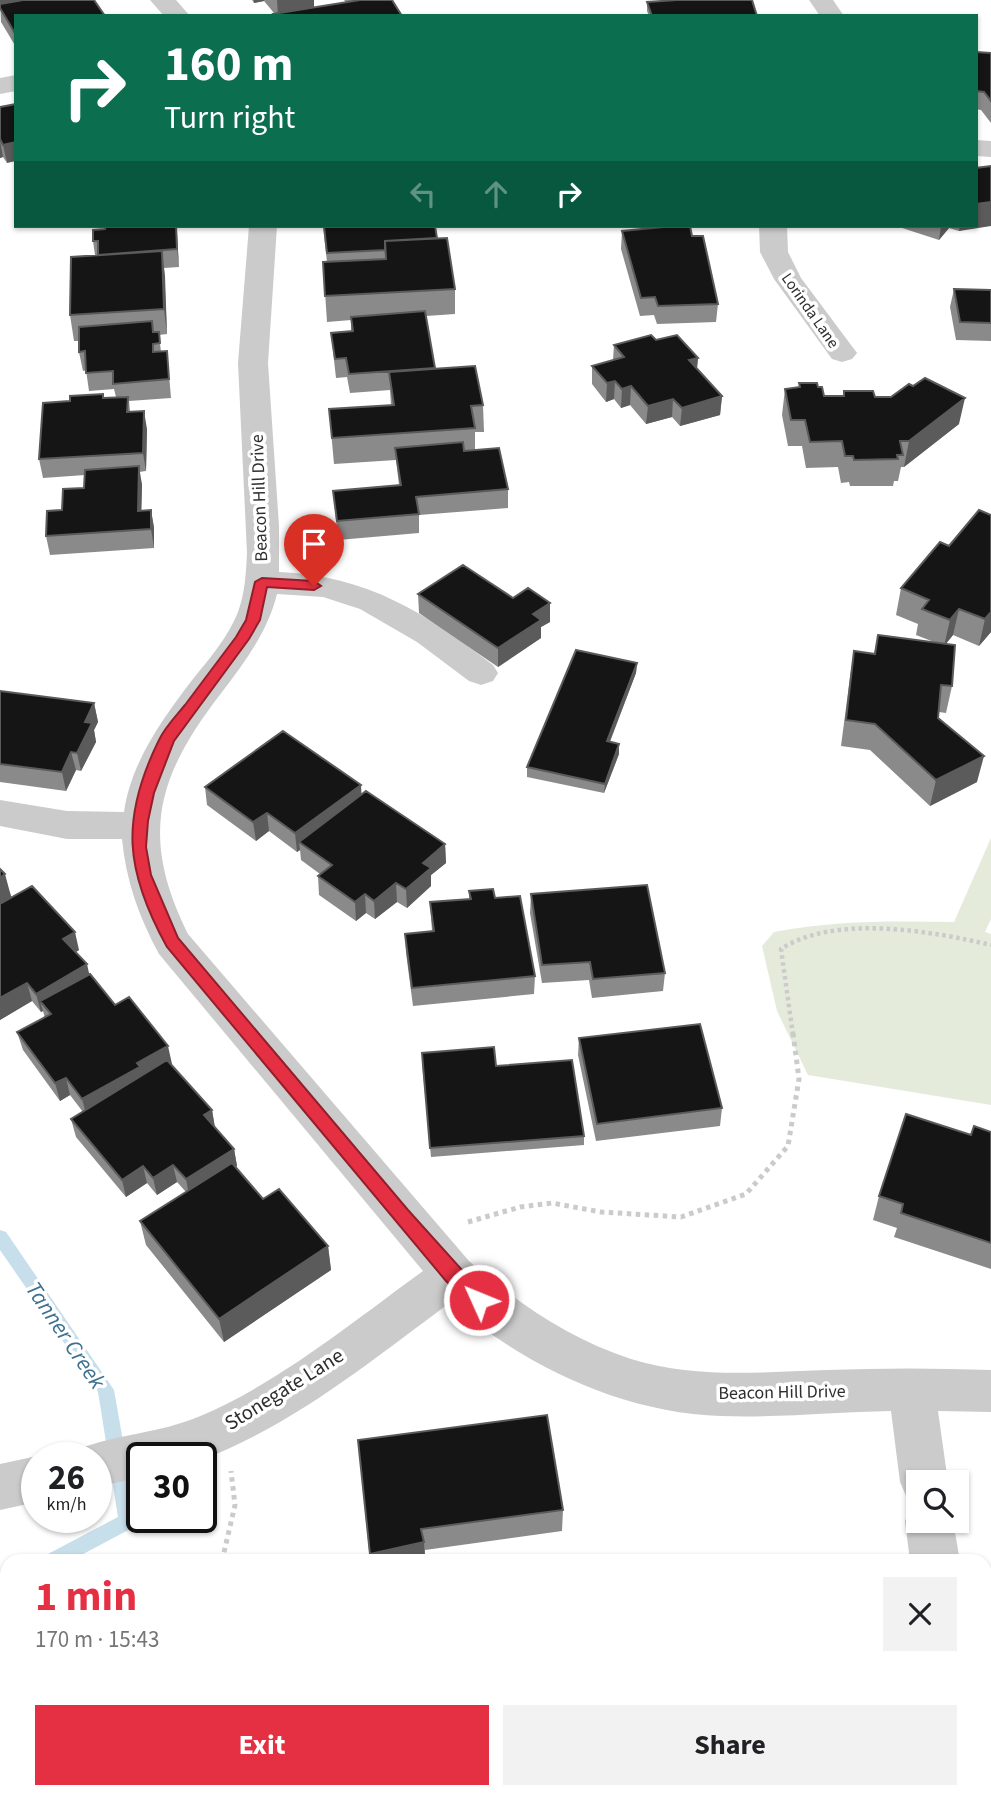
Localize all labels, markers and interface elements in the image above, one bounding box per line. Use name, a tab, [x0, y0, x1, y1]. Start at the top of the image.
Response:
text: 160 m	[164, 30, 293, 100]
icon: right	[49, 42, 140, 133]
text: Turn right	[164, 95, 295, 141]
icon: left	[404, 175, 442, 213]
icon: ahead	[477, 175, 515, 213]
icon: right	[550, 175, 588, 213]
street label: Lorinda Lane	[776, 269, 844, 353]
street label: Beacon Hill Drive	[245, 434, 274, 562]
pin	[284, 514, 344, 586]
icon: arrive	[295, 525, 333, 563]
position arrow	[442, 1263, 516, 1337]
water label: Tanner Creek	[17, 1275, 114, 1397]
street label: Stonegate Lane	[219, 1340, 349, 1438]
street label: Beacon Hill Drive	[718, 1379, 846, 1406]
speed limit sign: 30	[126, 1442, 217, 1533]
text: 26	[48, 1453, 85, 1503]
map controls	[906, 1470, 969, 1533]
button: search	[906, 1470, 969, 1533]
text: km/h	[47, 1492, 86, 1517]
text: 1 min	[35, 1567, 137, 1627]
button: close	[883, 1577, 957, 1651]
text: 170 m · 15:43	[35, 1623, 159, 1656]
button: Exit	[35, 1705, 489, 1785]
button: Share	[503, 1705, 957, 1785]

